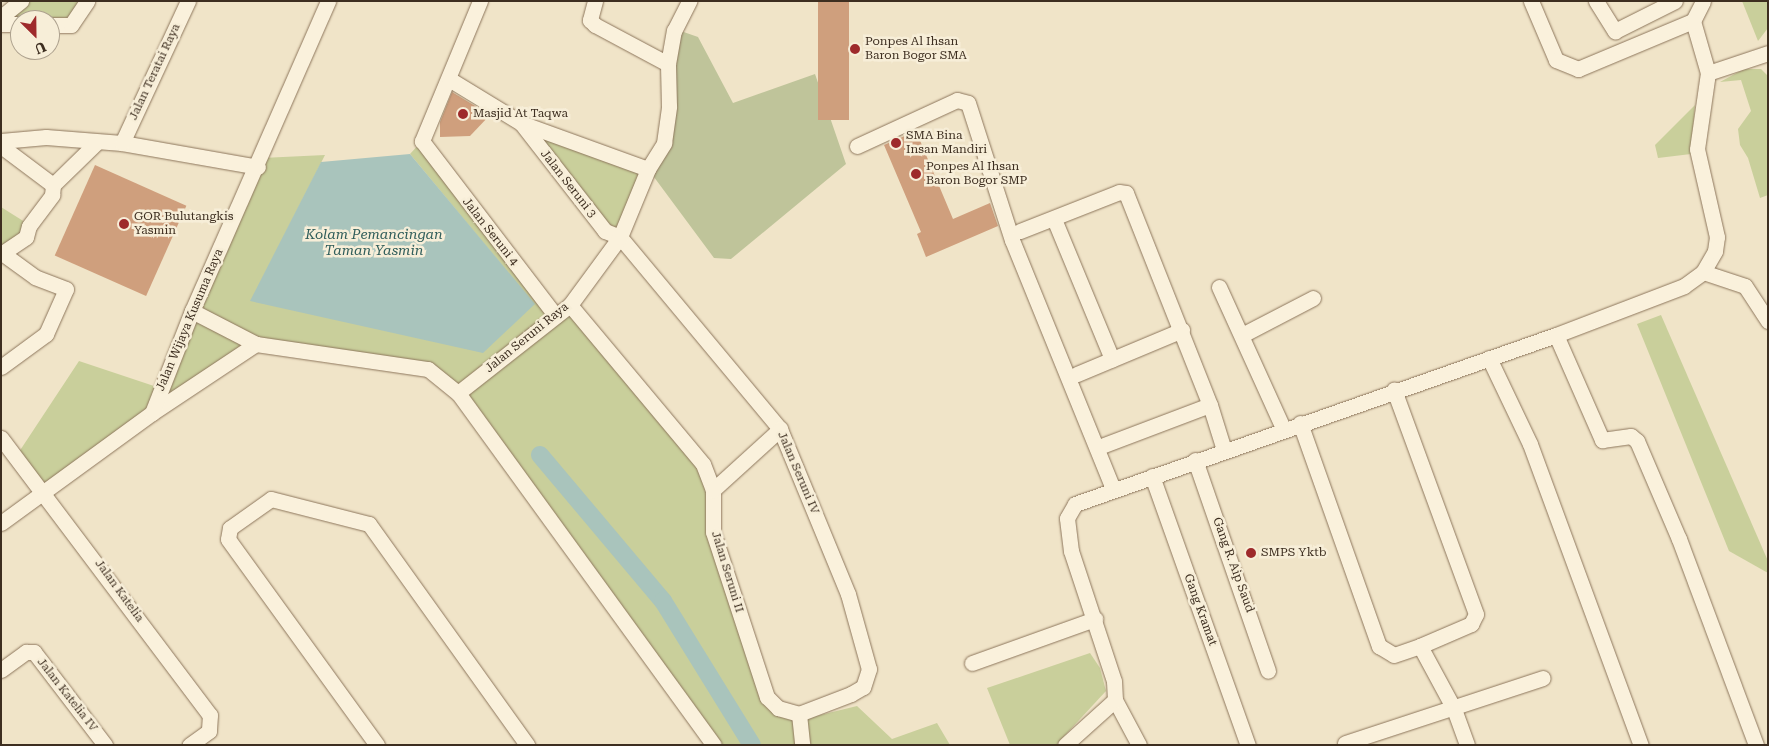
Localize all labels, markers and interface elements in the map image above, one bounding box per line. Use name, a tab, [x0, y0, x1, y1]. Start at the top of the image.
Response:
north arrow	[10, 10, 60, 60]
street label: Jalan Teratai Raya	[126, 22, 184, 122]
place label: Ponpes Al Ihsan Baron Bogor SMA	[865, 35, 967, 63]
text: U	[32, 38, 49, 57]
marker: Ponpes Al Ihsan Baron Bogor SMA	[849, 43, 861, 55]
place label: Masjid At Taqwa	[473, 107, 568, 121]
marker: Masjid At Taqwa	[457, 108, 469, 120]
place label: SMA Bina Insan Mandiri	[906, 129, 987, 157]
marker: SMA Bina Insan Mandiri	[890, 137, 902, 149]
street label: Jalan Seruni 3	[537, 147, 599, 221]
place label: Ponpes Al Ihsan Baron Bogor SMP	[926, 160, 1027, 188]
marker: Ponpes Al Ihsan Baron Bogor SMP	[910, 168, 922, 180]
street label: Jalan Seruni 4	[459, 195, 521, 269]
place label: GOR Bulutangkis Yasmin	[134, 210, 234, 238]
marker: GOR Bulutangkis Yasmin	[118, 218, 130, 230]
water label: Kolam Pemancingan Taman Yasmin	[305, 226, 443, 258]
street label: Jalan Wijaya Kusuma Raya	[153, 247, 227, 393]
street label: Jalan Seruni Raya	[482, 300, 572, 376]
street label: Jalan Seruni IV	[774, 430, 822, 516]
street label: Gang R. Aip Saud	[1209, 515, 1257, 615]
street label: Jalan Seruni II	[708, 530, 746, 614]
place label: SMPS Yktb	[1261, 546, 1326, 560]
marker: SMPS Yktb	[1245, 547, 1257, 559]
street label: Jalan Katelia	[91, 557, 147, 625]
street label: Gang Kramat	[1180, 572, 1220, 648]
street label: Jalan Katelia IV	[34, 655, 100, 735]

